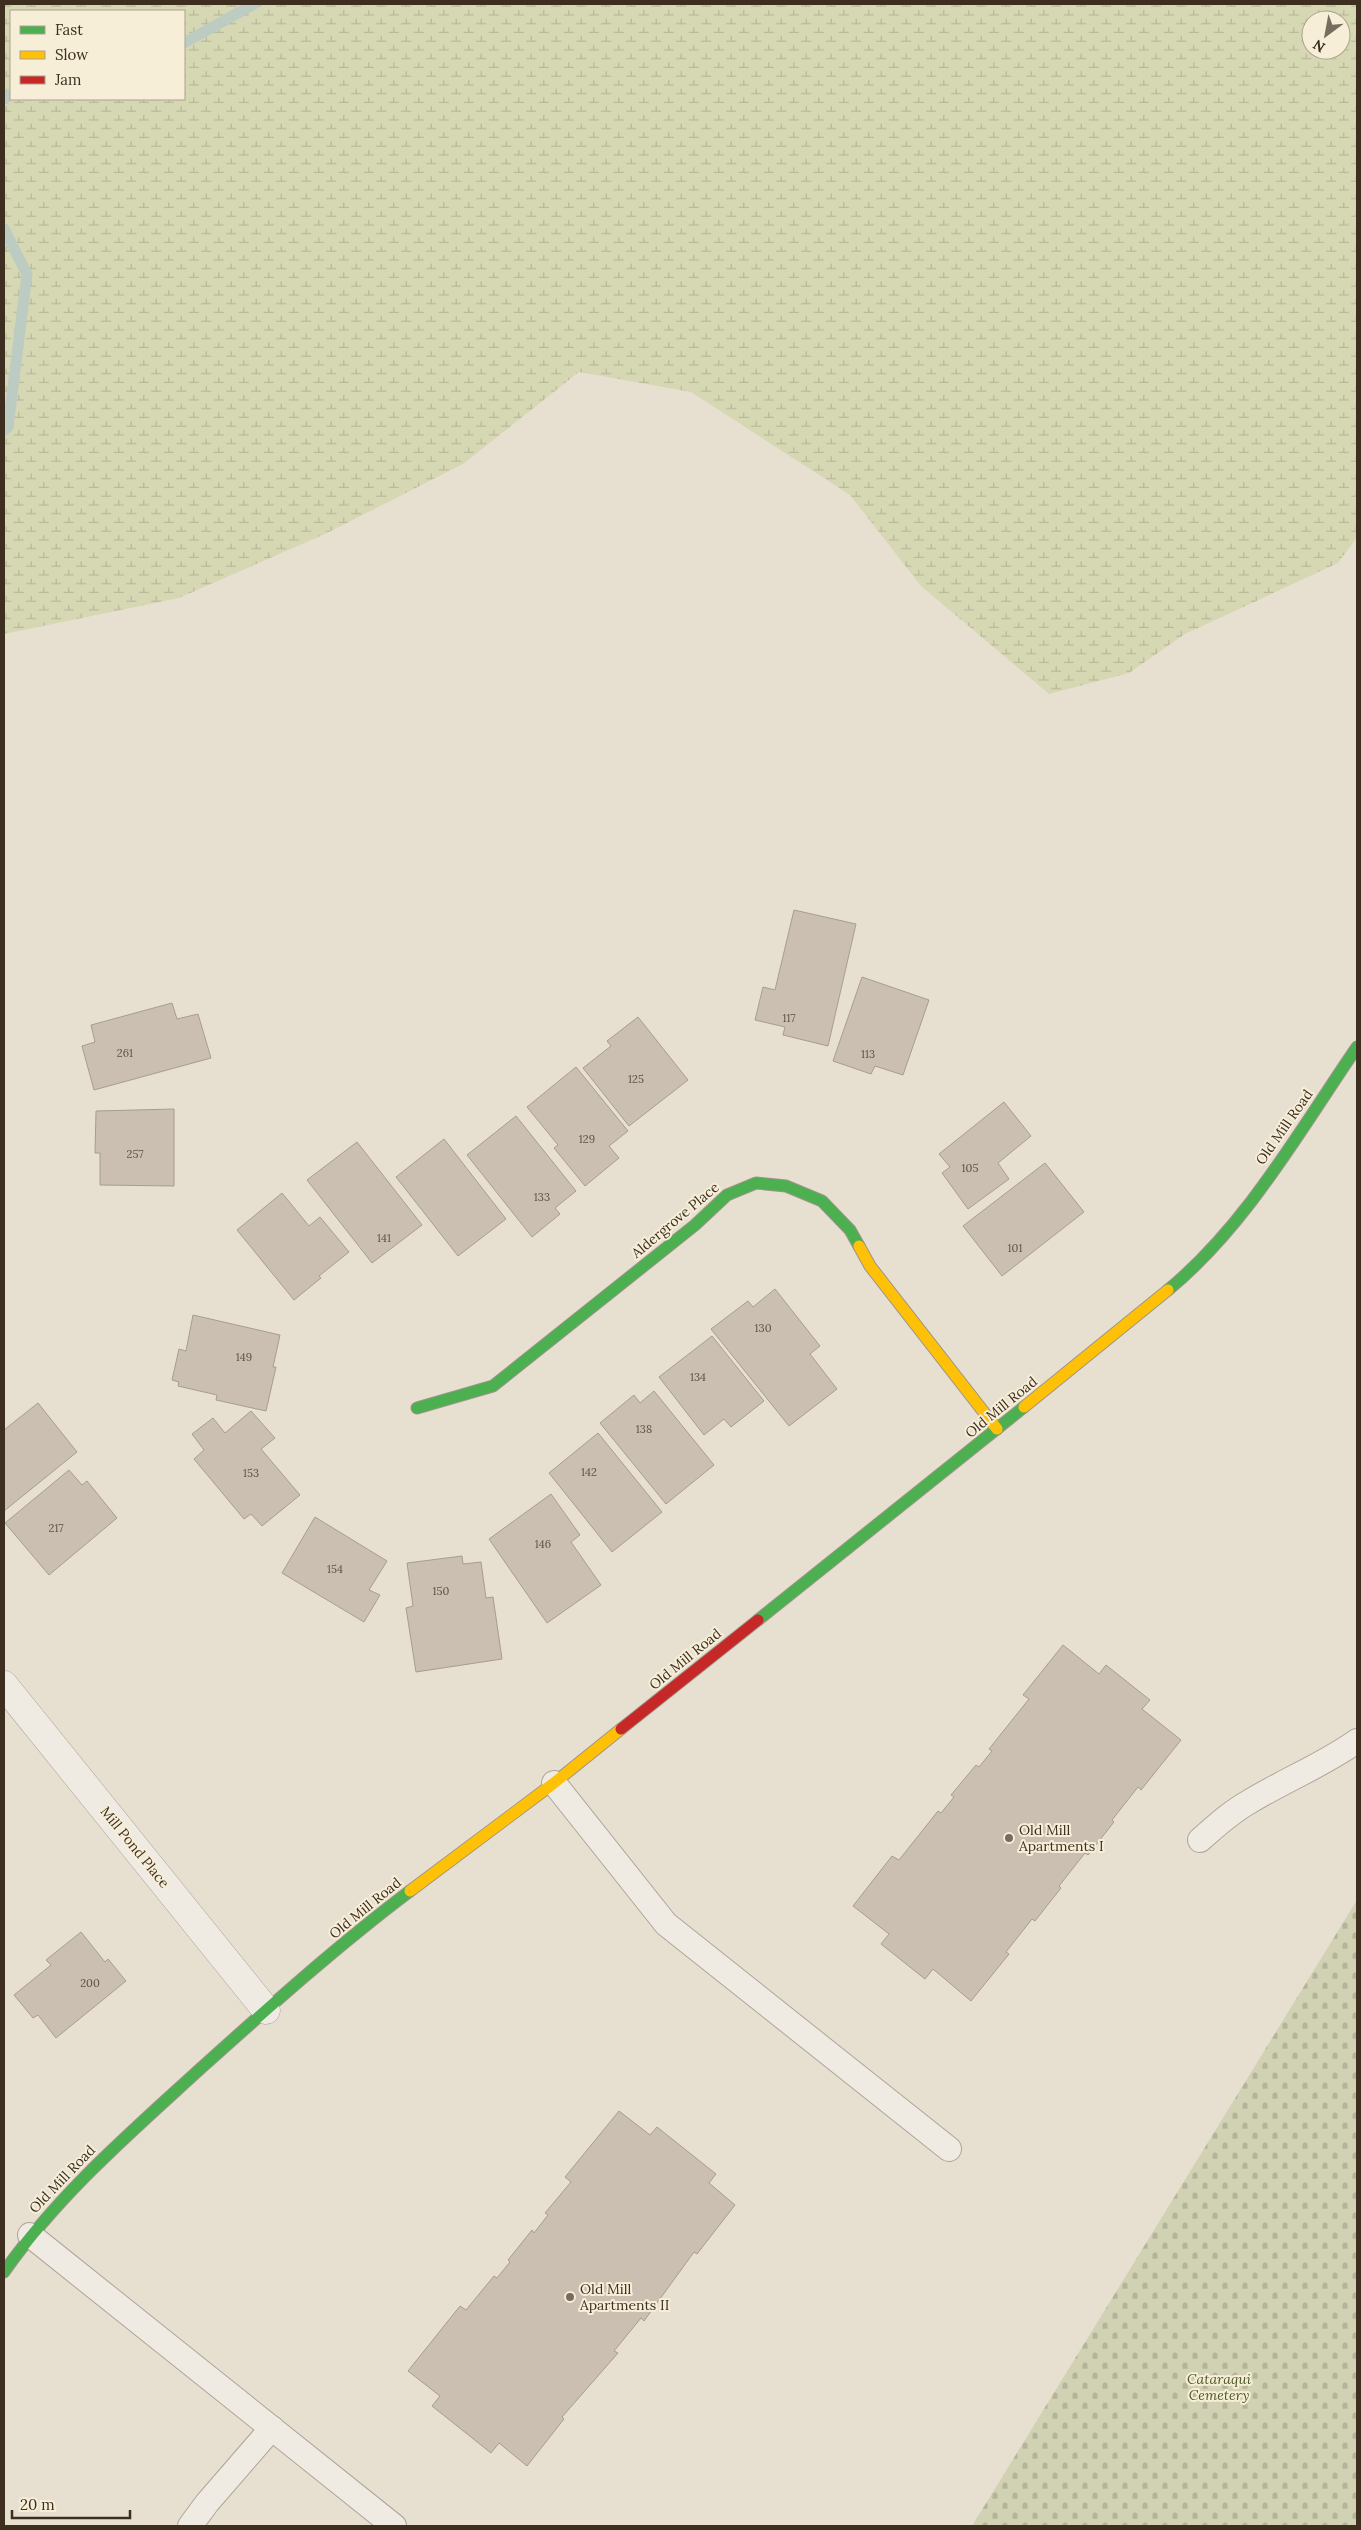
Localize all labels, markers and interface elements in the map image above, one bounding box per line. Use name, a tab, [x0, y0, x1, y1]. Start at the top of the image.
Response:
legend	[10, 10, 185, 100]
north arrow	[1301, 10, 1351, 60]
text: Fast	[55, 20, 83, 39]
text: N	[1310, 35, 1328, 57]
text: Slow	[55, 45, 88, 64]
text: Jam	[54, 70, 82, 89]
house number: 117	[782, 1011, 796, 1025]
house number: 261	[117, 1046, 133, 1060]
house number: 113	[861, 1047, 875, 1061]
house number: 125	[628, 1072, 644, 1086]
street label: Old Mill Road	[1252, 1086, 1316, 1168]
house number: 129	[579, 1132, 595, 1146]
house number: 257	[127, 1147, 143, 1161]
house number: 105	[962, 1161, 978, 1175]
street label: Aldergrove Place	[627, 1178, 723, 1263]
house number: 133	[534, 1190, 550, 1204]
house number: 141	[377, 1231, 391, 1245]
house number: 101	[1008, 1241, 1022, 1255]
house number: 130	[755, 1321, 772, 1335]
house number: 149	[236, 1350, 252, 1364]
house number: 134	[690, 1370, 706, 1384]
street label: Old Mill Road	[961, 1372, 1041, 1442]
house number: 138	[636, 1422, 652, 1436]
house number: 142	[581, 1465, 597, 1479]
house number: 153	[243, 1466, 259, 1480]
house number: 217	[49, 1521, 63, 1535]
house number: 146	[535, 1537, 551, 1551]
house number: 154	[327, 1562, 343, 1576]
house number: 150	[433, 1584, 450, 1598]
street label: Old Mill Road	[645, 1624, 725, 1694]
street label: Mill Pond Place	[97, 1803, 174, 1892]
place label: Old Mill Apartments I	[1018, 1821, 1104, 1855]
marker: Old Mill Apartments I	[1003, 1832, 1015, 1844]
street label: Old Mill Road	[325, 1873, 405, 1943]
house number: 200	[80, 1976, 100, 1990]
street label: Old Mill Road	[25, 2141, 99, 2217]
place label: Old Mill Apartments II	[579, 2280, 669, 2314]
marker: Old Mill Apartments II	[564, 2291, 576, 2303]
park label: Cataraqui Cemetery	[1187, 2370, 1251, 2404]
scale bar	[12, 2488, 130, 2520]
text: 20 m	[20, 2495, 55, 2514]

